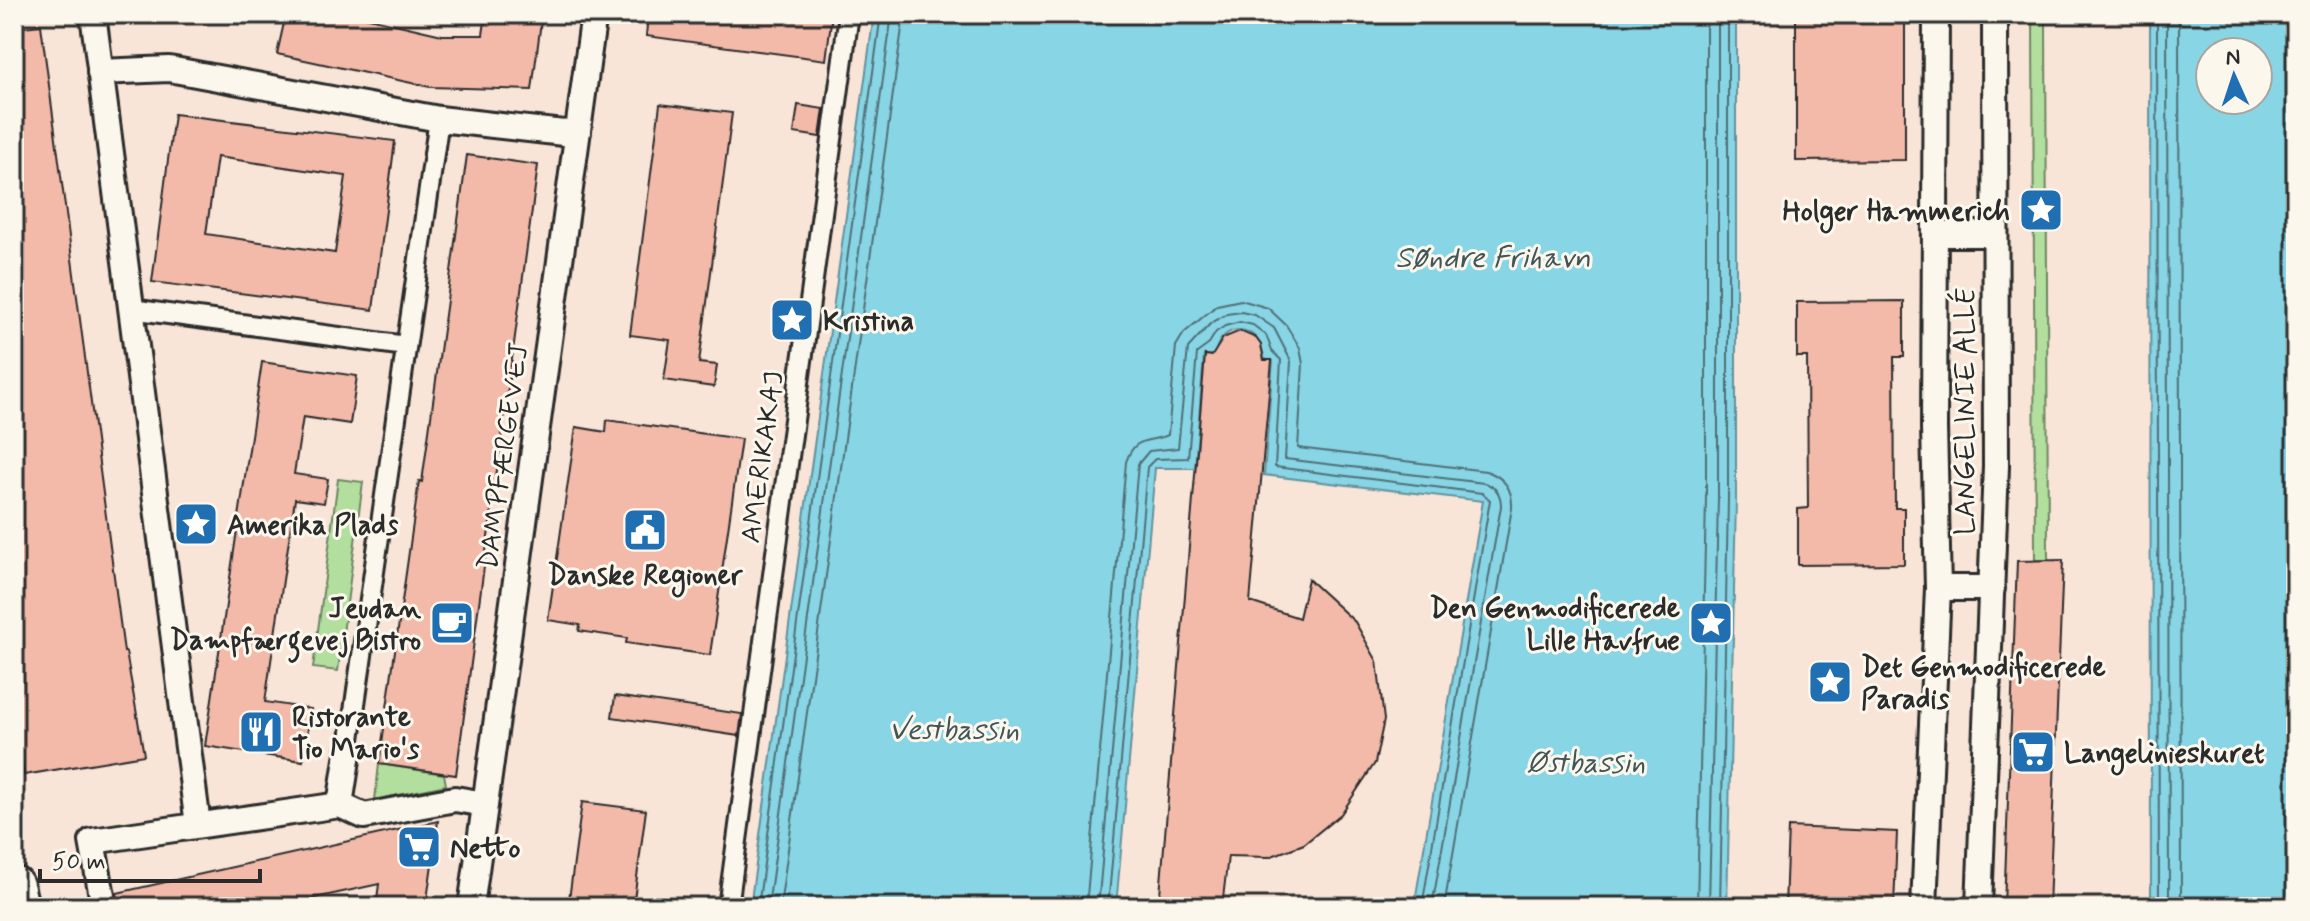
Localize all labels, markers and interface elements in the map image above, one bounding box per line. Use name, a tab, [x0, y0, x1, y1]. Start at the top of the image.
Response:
north arrow	[2194, 36, 2274, 116]
text: N	[2225, 44, 2241, 72]
place icon: Holger Hammerich	[2017, 186, 2065, 234]
place label: Holger Hammerich	[1782, 194, 2010, 234]
water label: Søndre Frihavn	[1395, 239, 1591, 278]
street label: LANGELINIE ALLÉ	[1946, 287, 1985, 535]
place icon: Kristina	[768, 296, 816, 344]
place label: Kristina	[823, 304, 914, 341]
street label: DAMPFÆRGEVEJ	[470, 340, 539, 572]
street label: AMERIKAKAJ	[733, 369, 794, 546]
place icon: Amerika Plads	[172, 500, 220, 548]
public building icon: Danske Regioner	[621, 506, 669, 554]
place label: Amerika Plads	[227, 508, 399, 545]
place label: Danske Regioner	[548, 558, 744, 598]
place label: Jeudan Dampfærgevej Bistro	[170, 591, 422, 663]
place label: Den Genmodificerede Lille Havfrue	[1430, 591, 1680, 660]
cafe icon: Jeudan Dampfærgevej Bistro	[428, 599, 476, 647]
place icon: Den Genmodificerede Lille Havfrue	[1687, 599, 1735, 647]
place label: Det Genmodificerede Paradis	[1861, 650, 2106, 719]
place icon: Det Genmodificerede Paradis	[1806, 658, 1854, 706]
place label: Ristorante Tio Mario's	[292, 700, 420, 769]
restaurant icon: Ristorante Tio Mario's	[237, 708, 285, 756]
water label: Vestbassin	[889, 711, 1019, 750]
supermarket icon: Langelinieskuret	[2009, 728, 2057, 776]
place label: Langelinieskuret	[2064, 736, 2265, 776]
water label: Østbassin	[1527, 744, 1645, 783]
supermarket icon: Netto	[395, 823, 443, 871]
place label: Netto	[450, 831, 520, 868]
scale bar	[40, 833, 260, 883]
text: 50 m	[52, 847, 106, 878]

